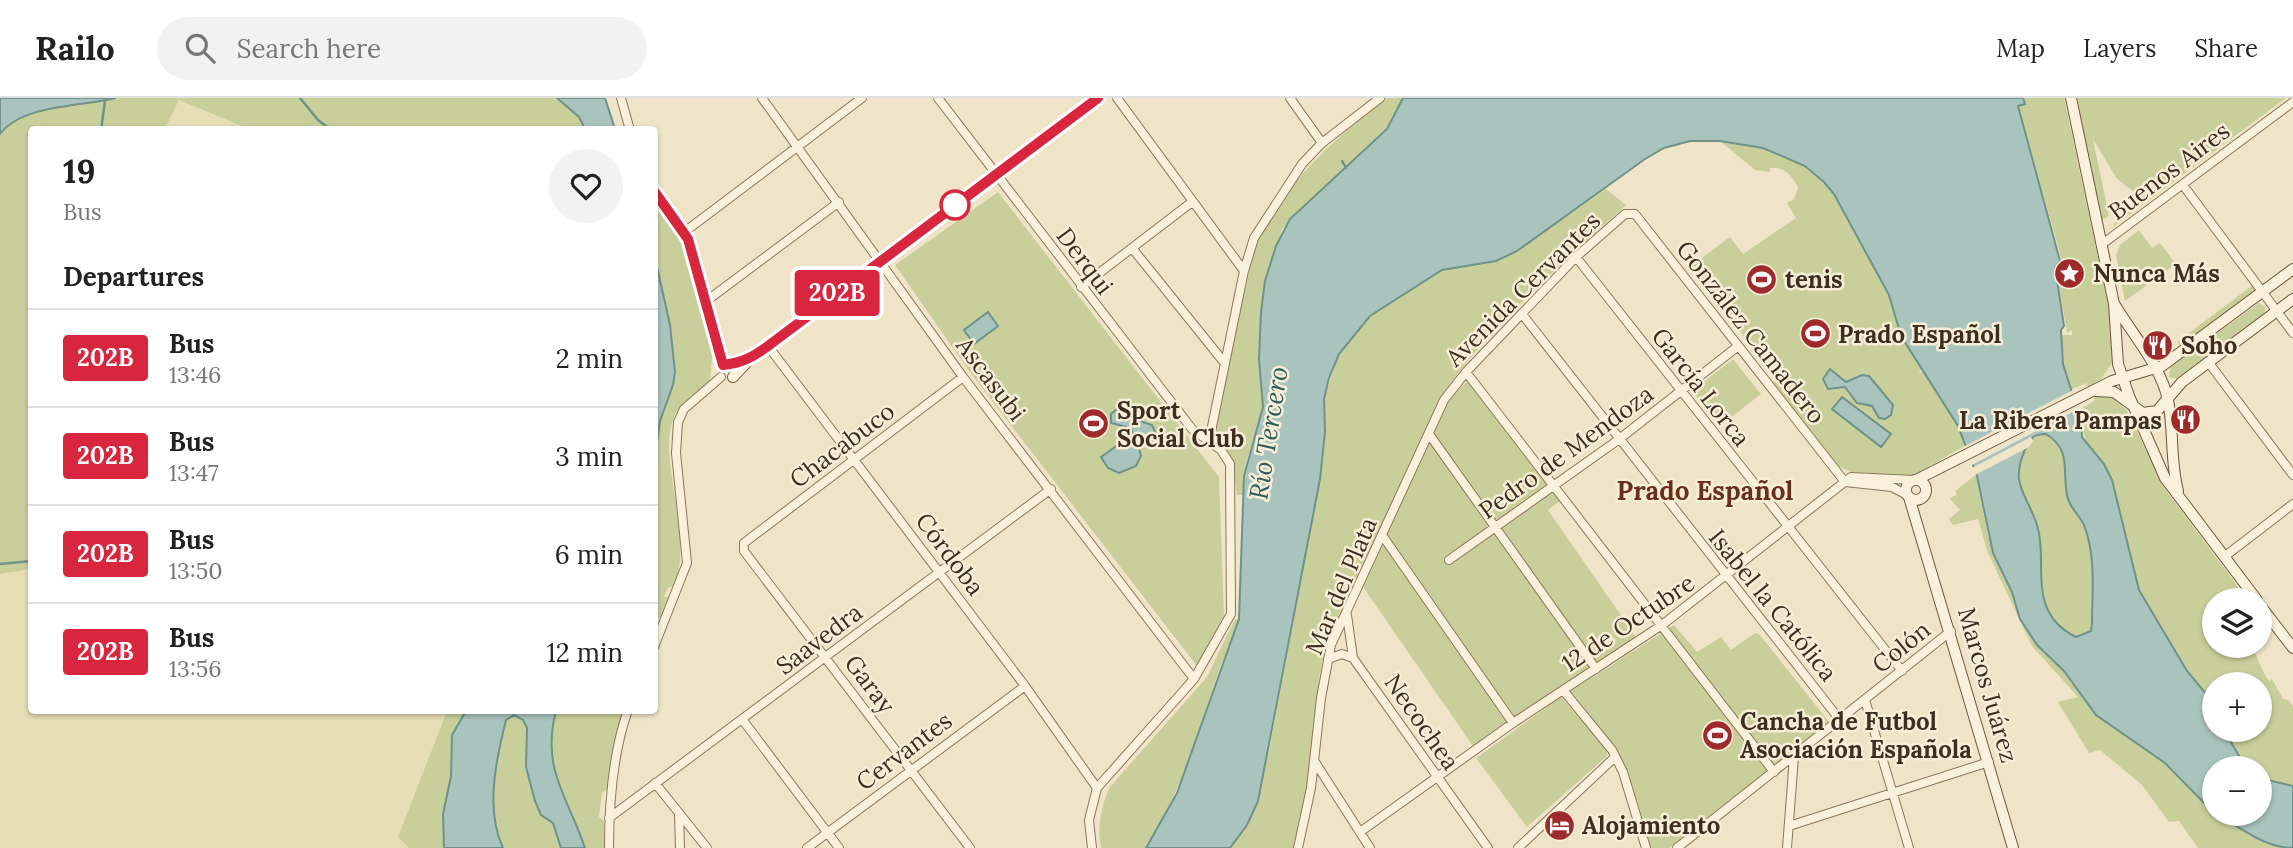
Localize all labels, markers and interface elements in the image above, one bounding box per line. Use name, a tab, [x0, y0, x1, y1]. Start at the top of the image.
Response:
search box	[157, 17, 647, 80]
text: Railo	[35, 27, 115, 69]
icon: search	[181, 29, 219, 67]
text: Search here	[237, 32, 381, 65]
text: Map	[1996, 33, 2045, 64]
text: Layers	[2083, 33, 2156, 64]
text: Share	[2194, 33, 2258, 64]
street label: Buenos Aires	[2102, 115, 2236, 227]
button: heart	[549, 149, 623, 223]
text: 19	[63, 150, 95, 192]
unlabelled marker	[940, 190, 970, 220]
text: Bus	[63, 197, 102, 226]
street label: Avenida Cervantes	[1438, 205, 1607, 374]
street label: Derqui	[1050, 221, 1120, 301]
street label: González Camadero	[1670, 234, 1832, 430]
place icon: Nunca Más	[2053, 256, 2087, 290]
place label: Nunca Más	[2093, 258, 2220, 289]
text: Departures	[63, 260, 204, 293]
sports icon: tenis	[1745, 262, 1779, 296]
place label: tenis	[1785, 264, 1843, 295]
line badge: 202B	[788, 270, 886, 316]
text: 202B	[809, 277, 865, 308]
sports icon: Prado Español	[1798, 317, 1832, 351]
place label: Prado Español	[1838, 319, 2001, 350]
street label: García Lorca	[1645, 321, 1757, 453]
text: Bus	[169, 327, 214, 360]
restaurant icon: Soho	[2141, 328, 2175, 362]
street label: Ascasubi	[949, 330, 1033, 427]
place label: Soho	[2181, 330, 2237, 361]
text: 202B	[77, 342, 134, 373]
text: 2 min	[556, 342, 623, 375]
text: 13:46	[169, 360, 221, 389]
water label: Río Tercero	[1241, 364, 1295, 502]
street label: Pedro de Mendoza	[1473, 378, 1659, 526]
street label: Chacabuco	[783, 395, 901, 495]
place label: Sport Social Club	[1117, 395, 1244, 454]
restaurant icon: La Ribera Pampas	[2168, 403, 2202, 437]
place label: La Ribera Pampas	[1959, 405, 2162, 436]
sports icon: Sport Social Club	[1077, 407, 1111, 441]
text: Bus	[169, 425, 214, 458]
text: 202B	[77, 440, 134, 471]
text: 3 min	[555, 440, 623, 473]
text: 13:47	[169, 458, 219, 487]
district label: Prado Español	[1617, 474, 1793, 507]
street label: Córdoba	[909, 506, 991, 602]
street label: Mar del Plata	[1298, 513, 1384, 659]
text: Bus	[169, 523, 214, 556]
street label: Isabel la Católica	[1702, 523, 1844, 687]
text: 202B	[77, 538, 134, 569]
text: 6 min	[555, 538, 623, 571]
text: 13:50	[169, 556, 222, 585]
street label: 12 de Octubre	[1555, 567, 1701, 679]
map controls	[2202, 588, 2272, 826]
button: layers	[2202, 588, 2272, 658]
street label: Saavedra	[770, 597, 868, 681]
street label: Marcos Juárez	[1951, 604, 2025, 766]
street label: Colón	[1866, 614, 1936, 680]
text: Bus	[169, 621, 214, 654]
text: 202B	[77, 636, 134, 667]
text: 12 min	[546, 636, 623, 669]
street label: Garay	[838, 648, 902, 720]
text: 13:56	[169, 654, 221, 683]
street label: Necochea	[1378, 668, 1466, 776]
button: +	[2202, 672, 2272, 742]
street label: Cervantes	[850, 705, 958, 797]
place label: Cancha de Futbol Asociación Española	[1740, 706, 1972, 765]
sports icon: Cancha de Futbol Asociación Española	[1700, 718, 1734, 752]
button: −	[2202, 756, 2272, 826]
hotel icon: Alojamiento	[1542, 808, 1576, 842]
place label: Alojamiento	[1582, 810, 1720, 841]

